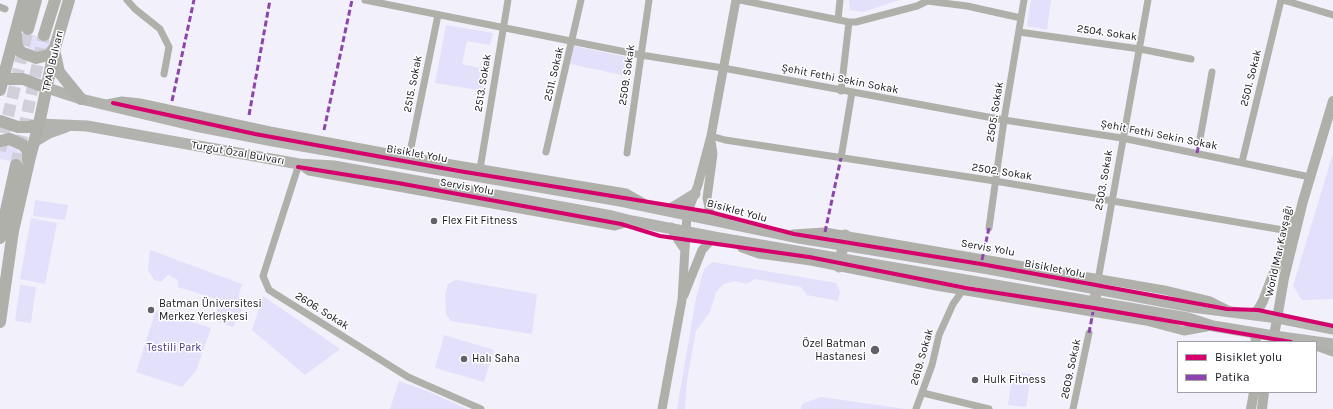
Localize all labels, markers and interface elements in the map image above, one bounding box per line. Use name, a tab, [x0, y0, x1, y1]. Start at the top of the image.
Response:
street label: 2504. Sokak	[1076, 22, 1138, 44]
street label: TPAO Bulvarı	[40, 29, 66, 93]
street label: 2509. Sokak	[616, 44, 638, 106]
street label: 2511. Sokak	[541, 45, 567, 103]
street label: 2501. Sokak	[1238, 48, 1264, 108]
street label: 2513. Sokak	[472, 53, 494, 113]
street label: 2515. Sokak	[401, 54, 425, 114]
street label: Şehit Fethi Sekin Sokak	[780, 61, 900, 97]
street label: 2505. Sokak	[984, 81, 1006, 143]
street label: Şehit Fethi Sekin Sokak	[1099, 117, 1219, 153]
street label: Turgut Özal Bulvarı	[190, 138, 286, 168]
street label: Bisiklet Yolu	[385, 142, 449, 166]
street label: 2503. Sokak	[1092, 149, 1116, 211]
street label: 2502. Sokak	[971, 161, 1033, 183]
street label: Servis Yolu	[439, 176, 495, 198]
street label: Bisiklet Yolu	[705, 197, 769, 225]
street label: World Mar Kavşağı	[1263, 204, 1295, 298]
place label: Flex Fit Fitness	[442, 214, 518, 228]
marker: Flex Fit Fitness	[429, 216, 439, 226]
street label: Servis Yolu	[960, 237, 1016, 259]
street label: Bisiklet Yolu	[1023, 257, 1087, 281]
street label: 2606. Sokak	[293, 289, 351, 333]
place label: Batman Üniversitesi Merkez Yerleşkesi	[159, 297, 262, 323]
marker: Batman Üniversitesi Merkez Yerleşkesi	[146, 305, 156, 315]
street label: 2619. Sokak	[908, 327, 936, 387]
place label: Özel Batman Hastanesi	[802, 337, 866, 363]
street label: 2609. Sokak	[1058, 338, 1084, 400]
park label: Testili Park	[147, 341, 201, 355]
legend	[1177, 341, 1317, 393]
marker: Özel Batman Hastanesi	[869, 344, 881, 356]
text: Bisiklet yolu	[1215, 350, 1282, 364]
place label: Halı Saha	[472, 352, 520, 366]
marker: Halı Saha	[459, 354, 469, 364]
text: Patika	[1215, 370, 1250, 384]
place label: Hulk Fitness	[983, 373, 1046, 387]
marker: Hulk Fitness	[970, 375, 980, 385]

